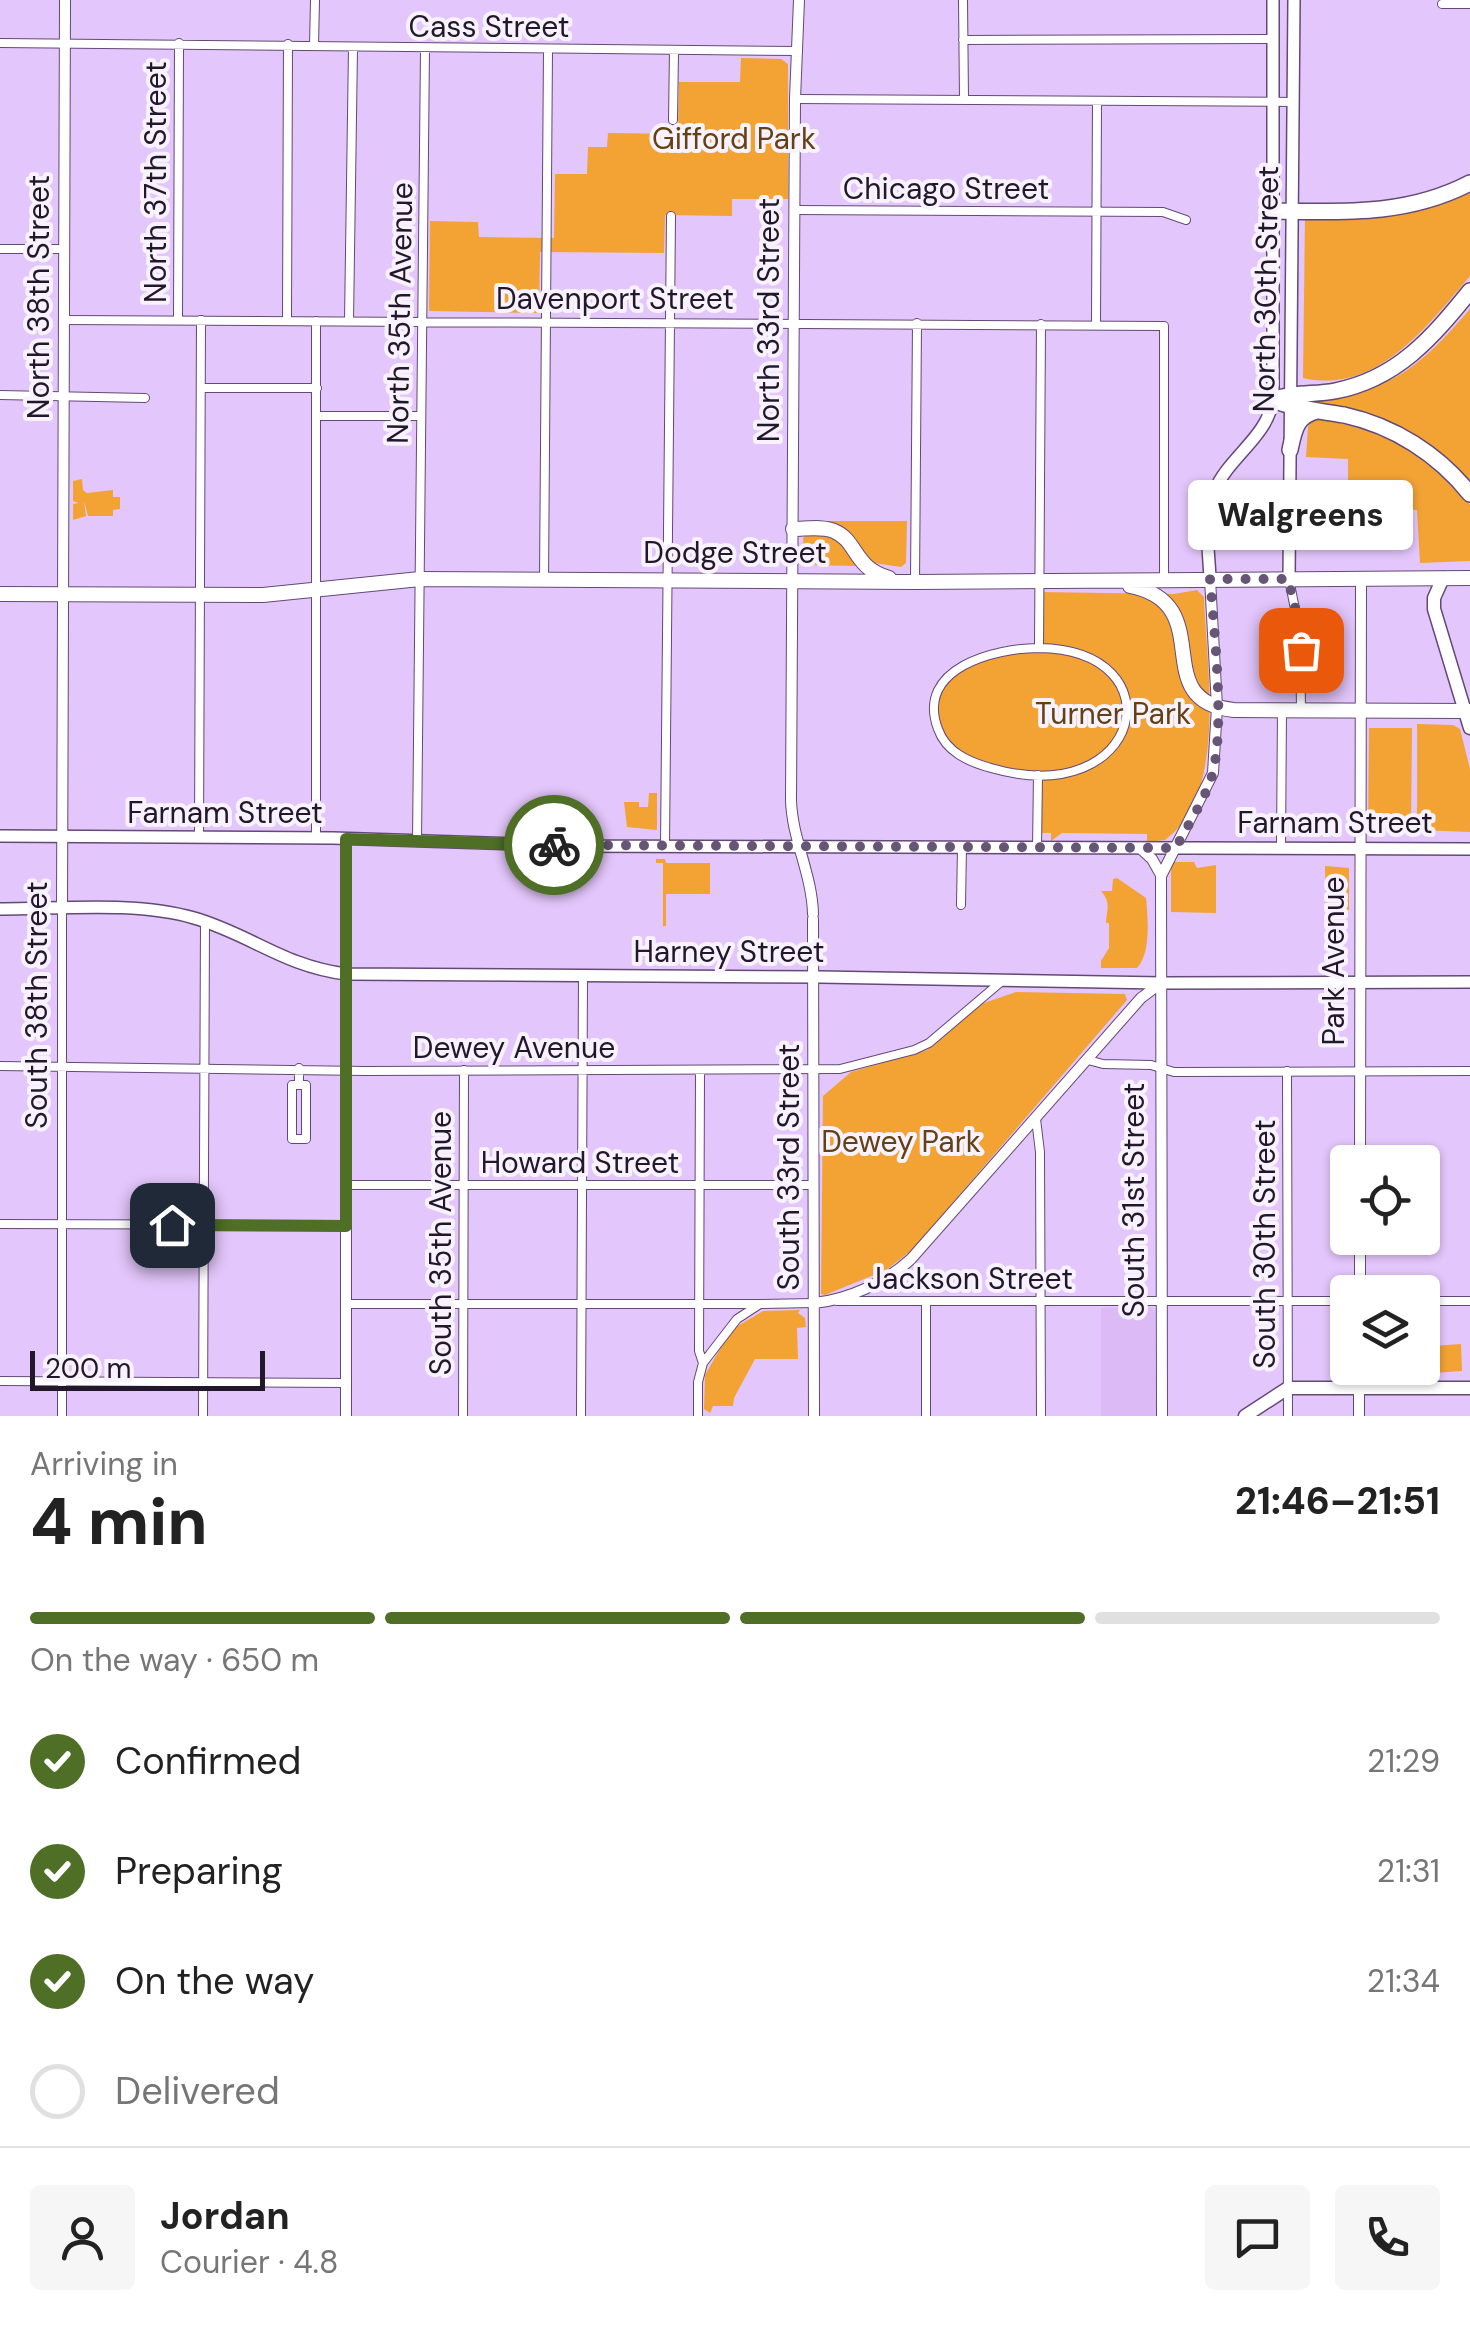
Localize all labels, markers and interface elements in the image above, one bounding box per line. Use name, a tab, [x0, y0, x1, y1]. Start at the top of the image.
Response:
street label: Cass Street	[409, 7, 569, 46]
street label: North 37th Street	[136, 61, 175, 303]
park label: Gifford Park	[652, 119, 816, 158]
street label: North 30th Street	[1244, 165, 1287, 413]
street label: Chicago Street	[843, 169, 1049, 208]
street label: North 38th Street	[19, 175, 58, 419]
street label: North 35th Avenue	[378, 182, 421, 444]
street label: North 33rd Street	[749, 198, 788, 442]
street label: Davenport Street	[496, 279, 734, 318]
callout: Walgreens	[1188, 480, 1414, 550]
text: Walgreens	[1217, 494, 1384, 536]
street label: Dodge Street	[643, 533, 827, 572]
pin	[1259, 608, 1344, 693]
icon: bag	[1274, 623, 1329, 678]
park label: Turner Park	[1035, 694, 1191, 733]
street label: Farnam Street	[127, 793, 323, 832]
courier	[504, 795, 604, 895]
street label: Farnam Street	[1237, 803, 1433, 842]
icon: bike	[527, 818, 582, 873]
street label: Park Avenue	[1314, 876, 1353, 1046]
street label: South 38th Street	[17, 881, 56, 1129]
street label: Harney Street	[633, 932, 825, 971]
street label: Dewey Avenue	[413, 1028, 615, 1067]
street label: South 33rd Street	[769, 1043, 808, 1291]
street label: South 31st Street	[1114, 1082, 1153, 1318]
street label: South 35th Avenue	[421, 1111, 460, 1375]
street label: South 30th Street	[1245, 1119, 1284, 1369]
park label: Dewey Park	[821, 1122, 981, 1161]
street label: Howard Street	[481, 1143, 679, 1182]
map controls	[1330, 1145, 1440, 1385]
button: locate	[1330, 1145, 1440, 1255]
pin	[130, 1183, 215, 1268]
icon: home	[145, 1198, 200, 1253]
street label: Jackson Street	[867, 1259, 1073, 1298]
button: layers	[1330, 1275, 1440, 1385]
scale bar	[30, 1346, 265, 1390]
text: 200 m	[45, 1350, 132, 1387]
text: Arriving in	[30, 1443, 178, 1485]
text: 21:46–21:51	[1235, 1476, 1440, 1526]
text: 4 min	[30, 1480, 208, 1564]
text: On the way · 650 m	[30, 1639, 319, 1681]
icon: check	[30, 1734, 85, 1789]
text: Confirmed	[115, 1736, 301, 1786]
text: 21:29	[1367, 1740, 1440, 1782]
icon: check	[30, 1844, 85, 1899]
text: Preparing	[115, 1846, 283, 1896]
text: 21:31	[1377, 1850, 1440, 1892]
icon: check	[30, 1954, 85, 2009]
text: On the way	[115, 1956, 314, 2006]
text: 21:34	[1367, 1960, 1440, 2002]
text: Delivered	[115, 2066, 280, 2116]
button: person	[30, 2185, 135, 2290]
button: chat	[1205, 2185, 1310, 2290]
button: phone	[1335, 2185, 1440, 2290]
text: Jordan	[160, 2191, 290, 2241]
text: Courier · 4.8	[160, 2241, 338, 2283]

